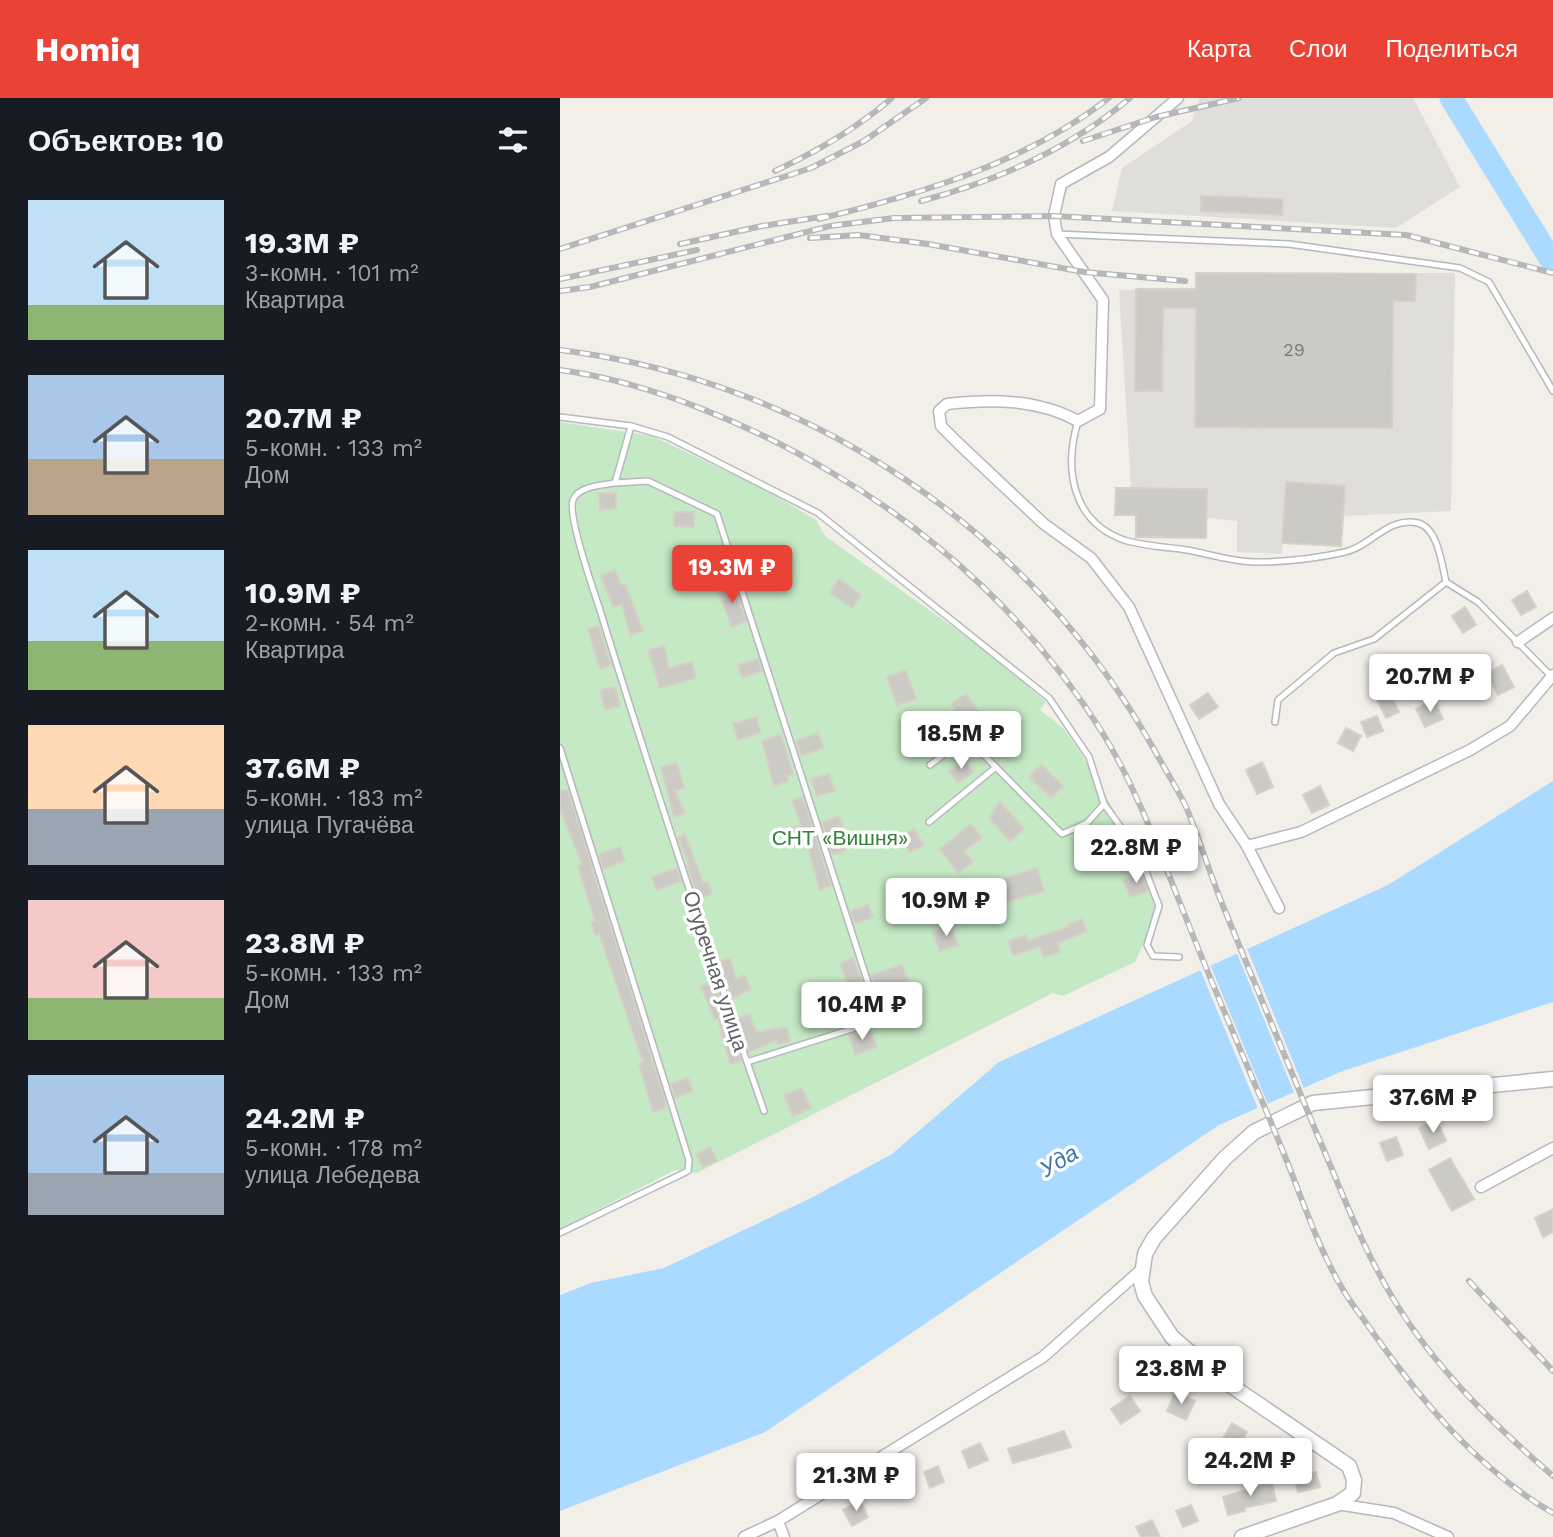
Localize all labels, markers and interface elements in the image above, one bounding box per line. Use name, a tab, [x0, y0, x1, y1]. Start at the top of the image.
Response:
text: Homiq	[35, 30, 141, 69]
text: Карта	[1187, 35, 1251, 63]
text: Слои	[1289, 35, 1347, 63]
text: Поделиться	[1385, 35, 1518, 63]
icon: filters	[494, 121, 532, 159]
text: Объектов: 10	[28, 123, 224, 158]
text: 19.3M ₽	[245, 225, 359, 260]
icon: home	[84, 228, 168, 312]
text: 3-комн. · 101 m²	[245, 260, 419, 287]
text: Квартира	[245, 287, 344, 314]
house number: 29	[1283, 339, 1305, 360]
text: 20.7M ₽	[245, 400, 362, 435]
icon: home	[84, 403, 168, 487]
text: 5-комн. · 133 m²	[245, 435, 422, 462]
text: Дом	[245, 462, 289, 489]
pin: 19.3M ₽	[667, 546, 797, 605]
text: 19.3M ₽	[688, 554, 776, 581]
text: 10.9M ₽	[245, 575, 361, 610]
icon: home	[84, 578, 168, 662]
text: 2-комн. · 54 m²	[245, 610, 414, 637]
text: Квартира	[245, 637, 344, 664]
pin: 20.7M ₽	[1365, 654, 1495, 714]
text: 20.7M ₽	[1385, 663, 1475, 690]
pin: 18.5M ₽	[896, 712, 1026, 771]
text: 18.5M ₽	[917, 720, 1005, 747]
text: 37.6M ₽	[245, 750, 360, 785]
icon: home	[84, 753, 168, 837]
text: 5-комн. · 183 m²	[245, 785, 423, 812]
text: улица Пугачёва	[245, 812, 414, 839]
park label: СНТ «Вишня»	[772, 825, 908, 850]
pin: 22.8M ₽	[1071, 826, 1201, 885]
text: 22.8M ₽	[1090, 834, 1182, 861]
pin: 10.9M ₽	[881, 878, 1011, 938]
text: 10.9M ₽	[902, 887, 990, 914]
street label: Огуречная улица	[678, 888, 754, 1055]
text: 23.8M ₽	[245, 925, 365, 960]
icon: home	[84, 928, 168, 1012]
text: 5-комн. · 133 m²	[245, 960, 422, 987]
pin: 10.4M ₽	[797, 982, 927, 1042]
text: Дом	[245, 987, 289, 1014]
text: 10.4M ₽	[817, 991, 907, 1018]
pin: 37.6M ₽	[1368, 1076, 1498, 1135]
text: 37.6M ₽	[1389, 1084, 1477, 1111]
text: 24.2M ₽	[245, 1100, 365, 1135]
icon: home	[84, 1103, 168, 1187]
text: 5-комн. · 178 m²	[245, 1135, 422, 1162]
water label: Уда	[1034, 1139, 1083, 1183]
text: улица Лебедева	[245, 1162, 420, 1189]
pin: 23.8M ₽	[1116, 1346, 1246, 1406]
text: 23.8M ₽	[1135, 1355, 1227, 1382]
pin: 24.2M ₽	[1185, 1438, 1315, 1498]
text: 24.2M ₽	[1204, 1447, 1296, 1474]
pin: 21.3M ₽	[791, 1454, 921, 1513]
text: 21.3M ₽	[812, 1462, 900, 1489]

